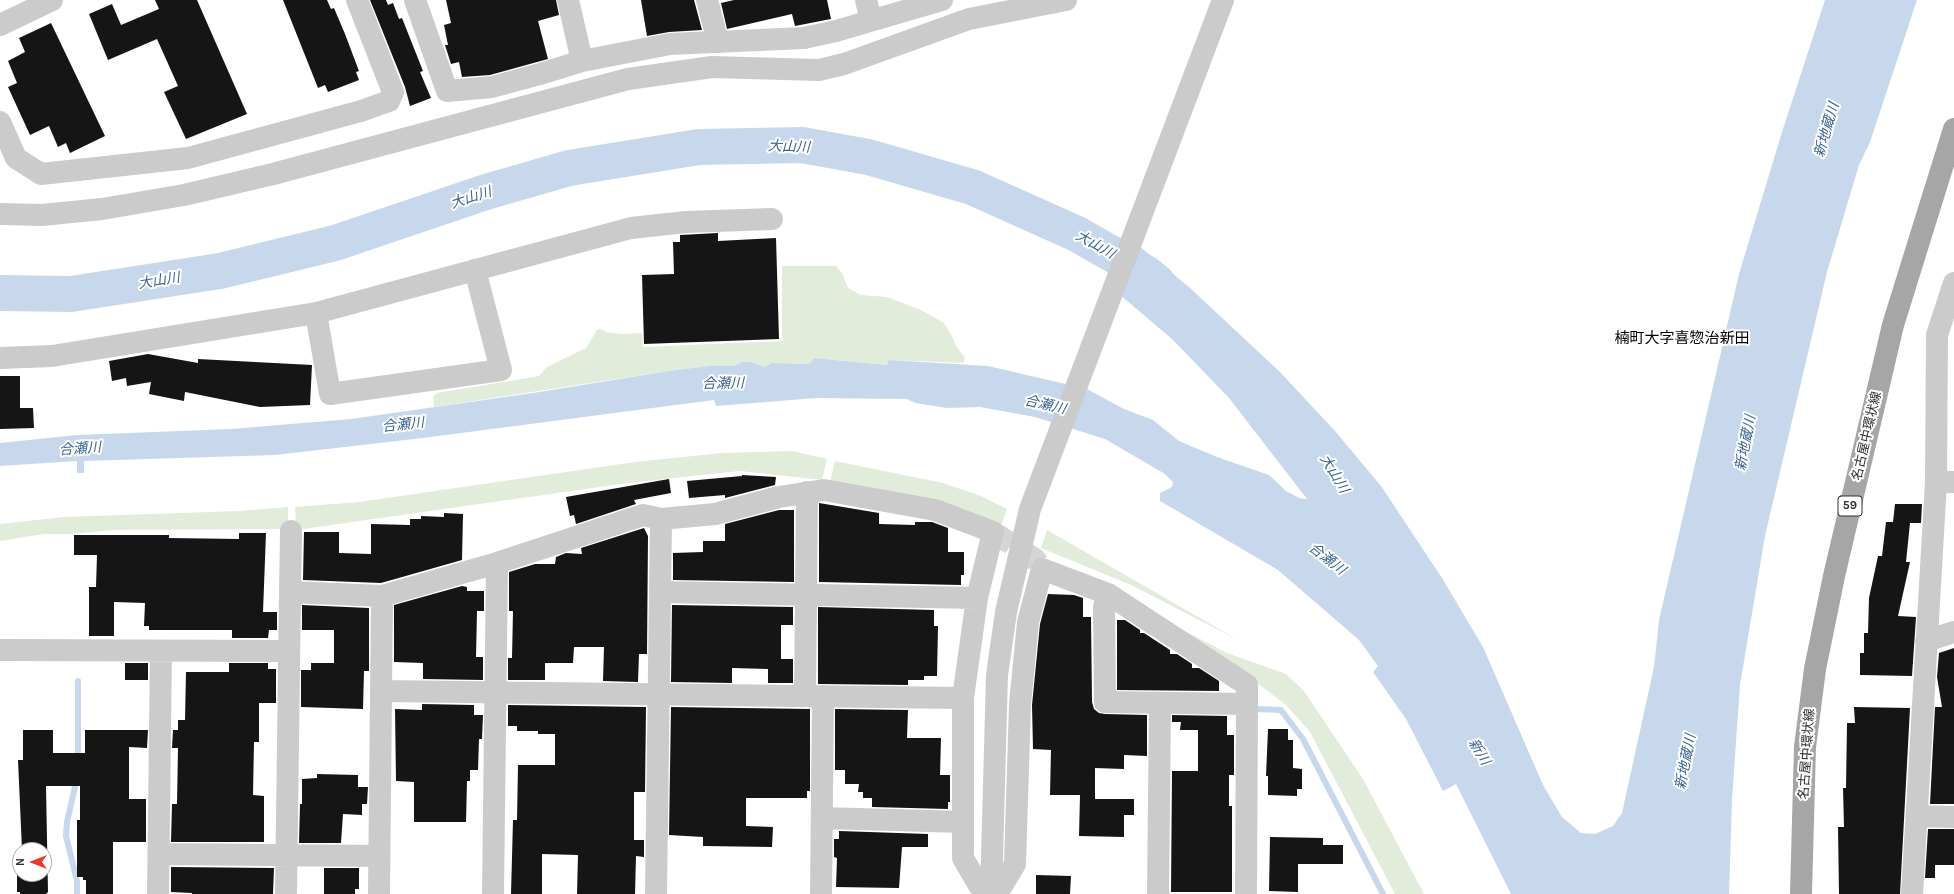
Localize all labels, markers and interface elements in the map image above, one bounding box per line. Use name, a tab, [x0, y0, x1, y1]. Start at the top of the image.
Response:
water label: 新地蔵川	[1811, 101, 1843, 159]
water label: 大山川	[768, 138, 810, 156]
water label: 大山川	[448, 184, 494, 212]
water label: 大山川	[1073, 227, 1117, 263]
water label: 大山川	[137, 269, 181, 293]
district label: 楠町大字喜惣治新田	[1615, 330, 1749, 348]
water label: 合瀬川	[702, 375, 744, 393]
street label: 名古屋中環状線	[1849, 390, 1885, 482]
water label: 合瀬川	[1023, 392, 1067, 418]
water label: 合瀬川	[381, 414, 425, 436]
water label: 新地蔵川	[1732, 414, 1760, 472]
water label: 合瀬川	[58, 439, 102, 459]
water label: 大山川	[1316, 452, 1352, 496]
road number: 59	[1838, 496, 1862, 516]
water label: 合瀬川	[1305, 539, 1349, 579]
street label: 名古屋中環状線	[1796, 708, 1818, 800]
water label: 新地蔵川	[1672, 733, 1700, 791]
water label: 新川	[1464, 736, 1494, 768]
north arrow	[12, 842, 52, 882]
text: N	[14, 858, 27, 866]

